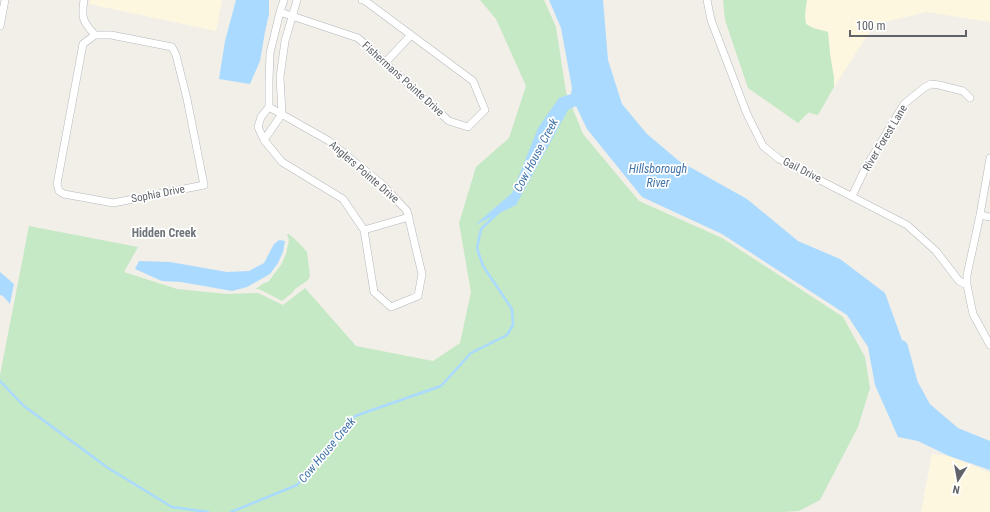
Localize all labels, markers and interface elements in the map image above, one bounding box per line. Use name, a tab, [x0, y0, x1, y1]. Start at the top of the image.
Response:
scale bar	[850, 12, 966, 38]
text: 100 m	[856, 19, 886, 33]
street label: Fishermans Pointe Drive	[360, 39, 446, 119]
street label: River Forest Lane	[860, 103, 910, 173]
water label: Cow House Creek	[511, 115, 562, 194]
street label: Anglers Pointe Drive	[327, 138, 401, 206]
street label: Gail Drive	[781, 155, 823, 185]
water label: Hillsborough River	[629, 162, 688, 190]
street label: Sophia Drive	[130, 182, 186, 206]
district label: Hidden Creek	[132, 226, 197, 240]
water label: Cow House Creek	[296, 414, 359, 486]
north arrow	[938, 460, 978, 500]
text: N	[951, 482, 961, 496]

